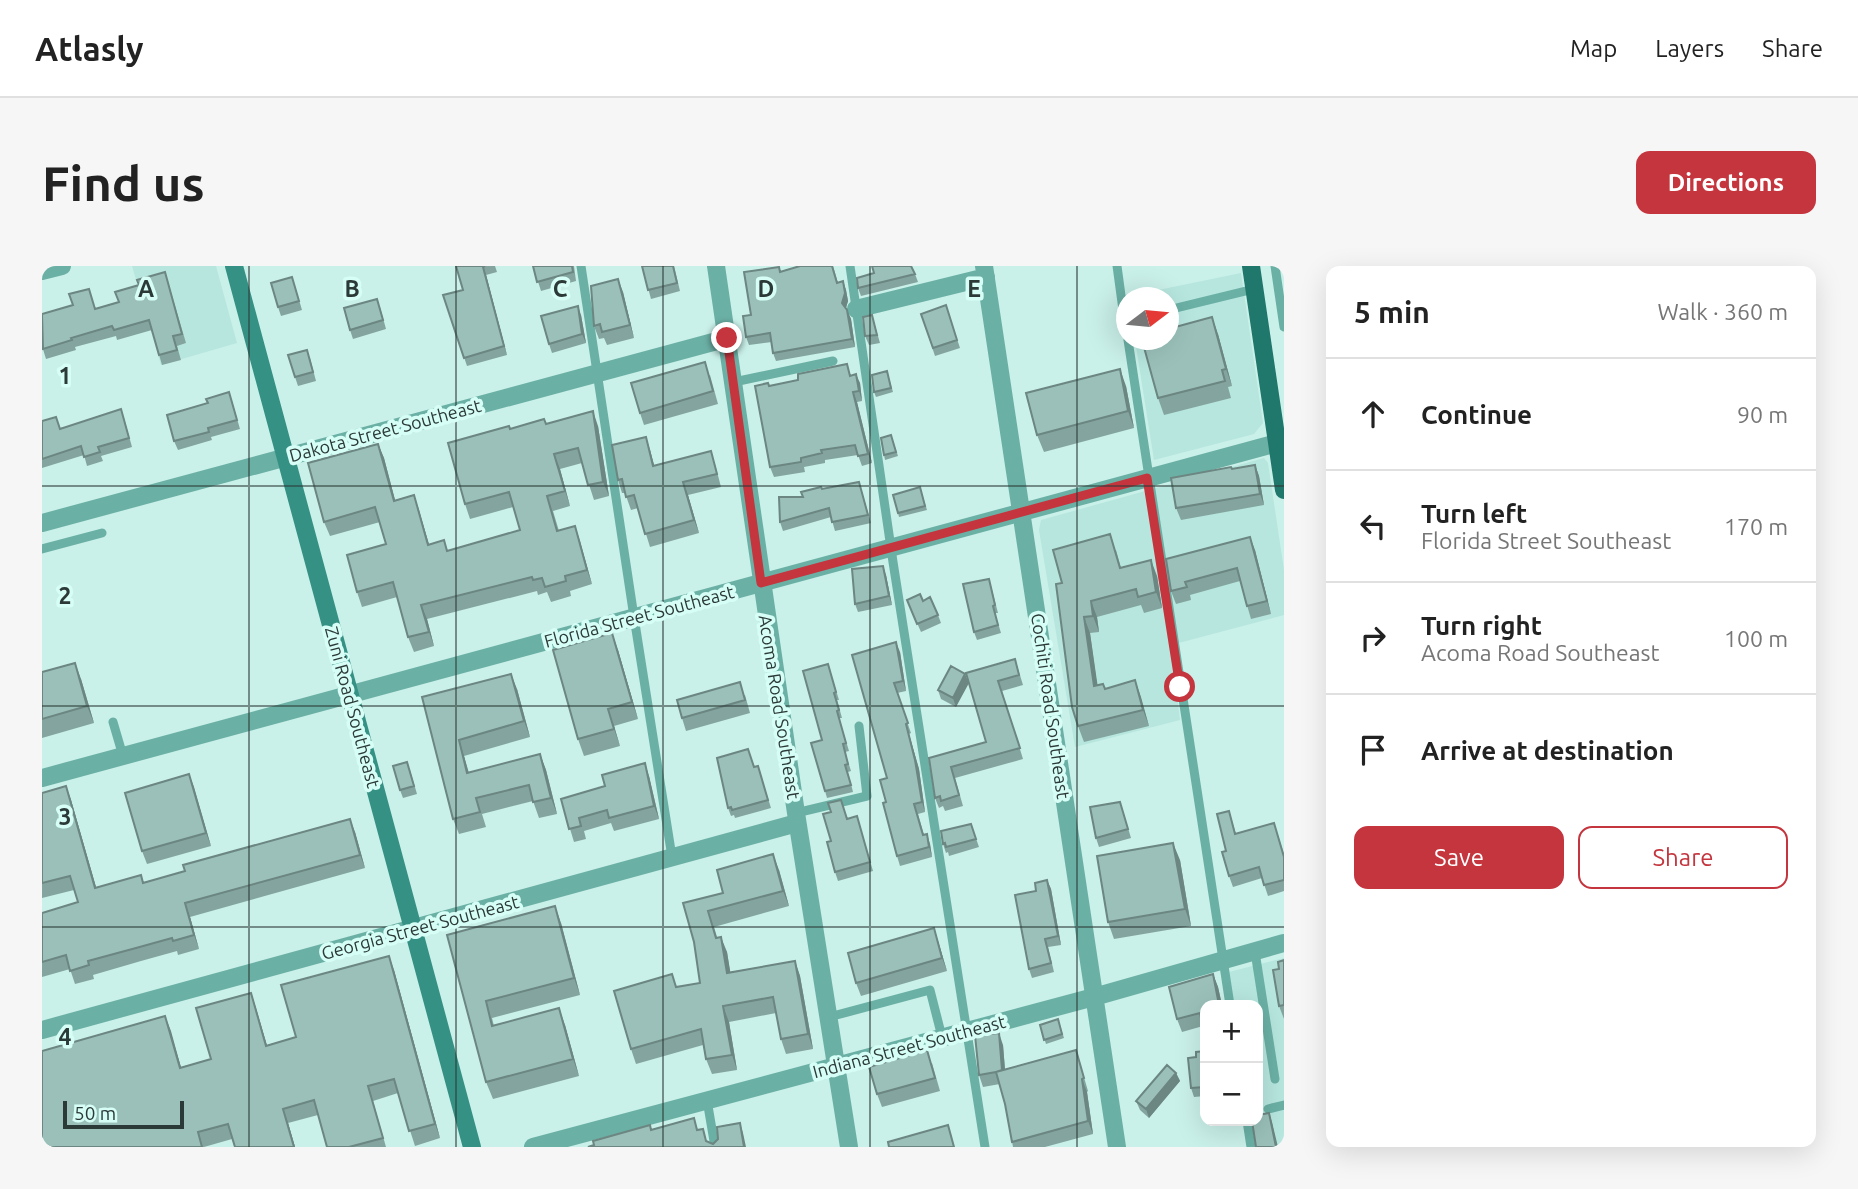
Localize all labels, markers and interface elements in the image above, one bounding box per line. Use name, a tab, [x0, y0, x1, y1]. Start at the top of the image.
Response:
text: Atlasly	[35, 30, 144, 67]
text: Map	[1570, 35, 1617, 62]
text: Layers	[1655, 35, 1724, 62]
text: Share	[1762, 35, 1823, 62]
button: Directions	[1636, 151, 1816, 214]
text: Find us	[42, 155, 205, 210]
text: A	[138, 276, 154, 301]
text: B	[344, 276, 360, 301]
text: C	[553, 276, 568, 301]
text: D	[758, 276, 774, 301]
text: E	[967, 276, 981, 301]
north arrow	[1116, 287, 1179, 350]
text: 5 min	[1354, 295, 1430, 329]
text: Walk · 360 m	[1657, 299, 1788, 324]
route end	[711, 322, 742, 353]
text: 1	[59, 363, 71, 388]
street label: Dakota Street Southeast	[287, 395, 483, 465]
icon: ahead	[1354, 395, 1392, 433]
text: Continue	[1421, 400, 1532, 429]
text: 90 m	[1737, 402, 1788, 427]
text: Turn left	[1421, 499, 1527, 528]
icon: left	[1354, 507, 1392, 545]
text: 170 m	[1724, 514, 1788, 539]
text: Florida Street Southeast	[1421, 528, 1671, 553]
street label: Florida Street Southeast	[542, 581, 736, 651]
text: 2	[59, 583, 71, 608]
text: Turn right	[1421, 611, 1542, 640]
street label: Cochiti Road Southeast	[1028, 612, 1074, 800]
street label: Acoma Road Southeast	[756, 613, 804, 801]
icon: right	[1354, 619, 1392, 657]
street label: Zuni Road Southeast	[322, 624, 384, 790]
text: 100 m	[1724, 626, 1788, 651]
text: Acoma Road Southeast	[1421, 640, 1660, 665]
route start	[1164, 671, 1195, 702]
icon: arrive	[1354, 731, 1392, 769]
text: Arrive at destination	[1421, 736, 1674, 765]
text: 3	[59, 804, 71, 829]
button: Save	[1354, 826, 1564, 889]
button: Share	[1578, 826, 1788, 889]
street label: Georgia Street Southeast	[319, 891, 521, 963]
map controls	[1200, 1000, 1263, 1126]
button: +	[1200, 1000, 1263, 1063]
street label: Indiana Street Southeast	[810, 1011, 1008, 1081]
text: 4	[59, 1024, 72, 1049]
button: −	[1200, 1063, 1263, 1126]
scale bar	[63, 1098, 184, 1130]
text: 50 m	[74, 1102, 116, 1124]

